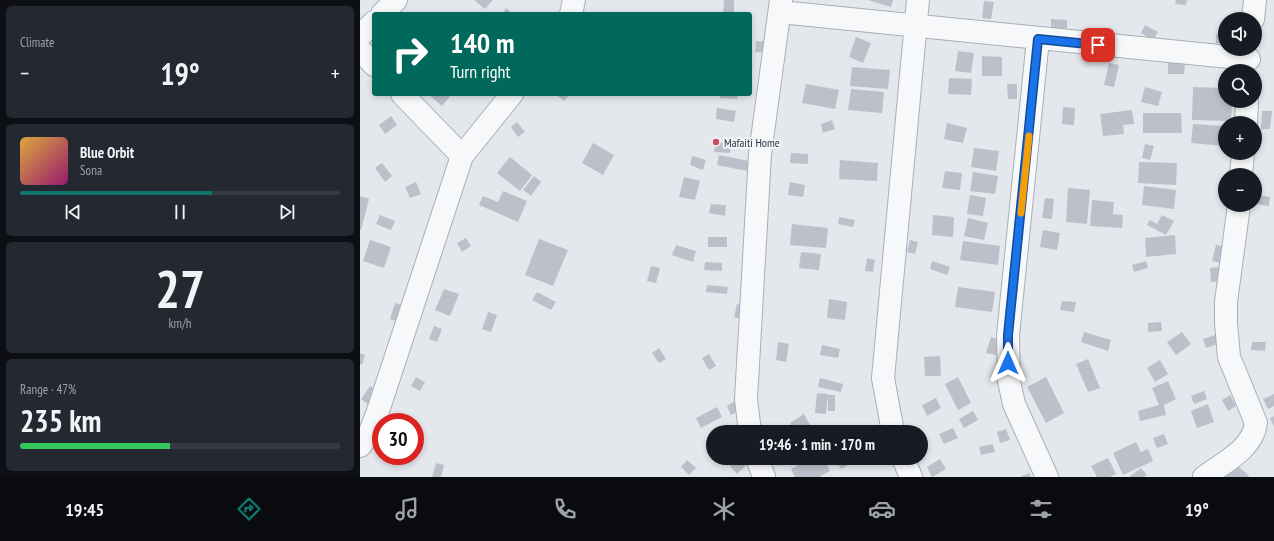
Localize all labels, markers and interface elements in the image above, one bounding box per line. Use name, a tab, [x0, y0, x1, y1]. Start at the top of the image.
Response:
map controls	[1218, 12, 1262, 212]
button: sound	[1218, 12, 1262, 56]
text: 140 m	[450, 24, 514, 61]
icon: right	[384, 28, 436, 80]
pin	[1081, 28, 1115, 62]
text: Climate	[20, 34, 54, 51]
icon: arrive	[1087, 34, 1109, 56]
text: 19°	[160, 54, 200, 93]
text: −	[20, 59, 29, 87]
text: +	[331, 59, 340, 87]
text: Turn right	[450, 60, 510, 83]
button: search	[1218, 64, 1262, 108]
button: +	[1218, 116, 1262, 160]
place label: Mafaiti Home	[724, 135, 780, 150]
marker: Mafaiti Home	[711, 137, 721, 147]
text: Blue Orbit	[80, 143, 134, 162]
text: Sona	[80, 162, 102, 179]
button: −	[1218, 168, 1262, 212]
icon: previous	[62, 201, 84, 223]
icon: pause	[169, 201, 191, 223]
icon: next	[276, 201, 298, 223]
text: 27	[155, 255, 205, 322]
text: km/h	[168, 315, 192, 332]
position arrow	[987, 342, 1029, 384]
text: Range · 47%	[20, 381, 76, 398]
text: 235 km	[20, 401, 101, 440]
speed limit sign: 30	[372, 413, 424, 465]
text: 19:46 · 1 min · 170 m	[759, 435, 875, 454]
icon: directions	[235, 495, 263, 523]
icon: music	[393, 495, 421, 523]
icon: phone	[551, 495, 579, 523]
icon: climate	[710, 495, 738, 523]
icon: car	[868, 495, 896, 523]
icon: filters	[1027, 495, 1055, 523]
text: 19:45	[65, 498, 104, 521]
text: 19°	[1185, 498, 1209, 521]

